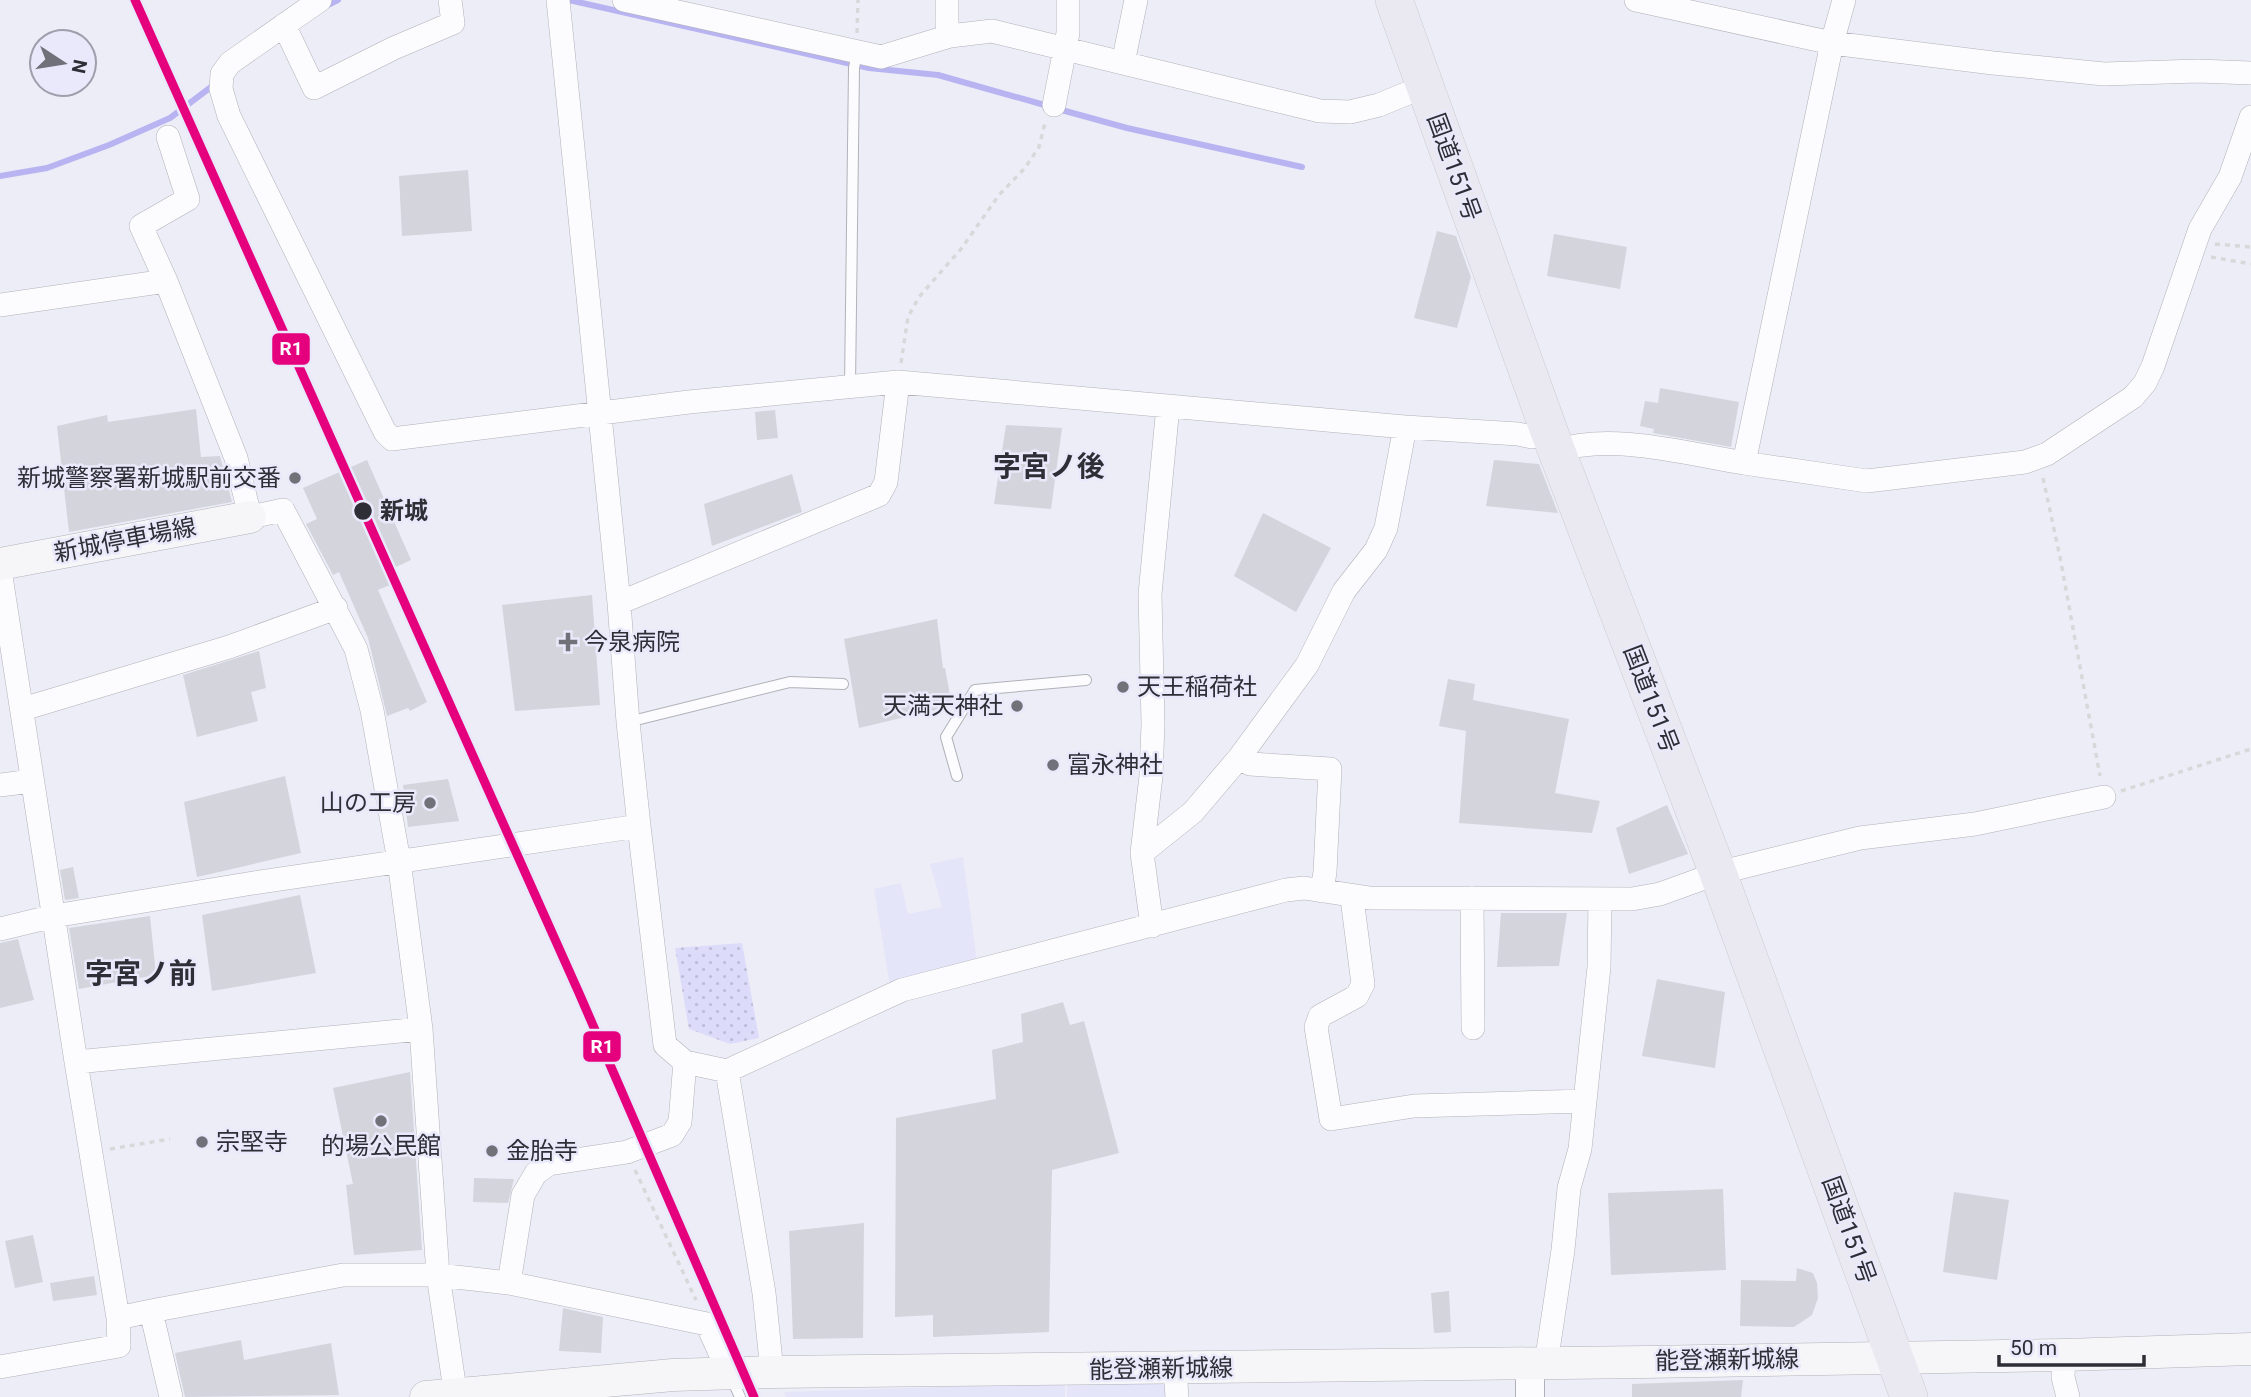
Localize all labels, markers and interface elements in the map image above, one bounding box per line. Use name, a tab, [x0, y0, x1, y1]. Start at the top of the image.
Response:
north arrow	[28, 28, 98, 98]
text: N	[66, 57, 92, 75]
street label: 国道151号	[1422, 109, 1486, 225]
line badge: R1	[271, 332, 311, 366]
text: R1	[279, 337, 303, 360]
district label: 字宮ノ後	[993, 450, 1105, 483]
place label: 新城警察署新城駅前交番	[17, 464, 281, 492]
marker: 新城警察署新城駅前交番	[287, 470, 303, 486]
place label: 新城	[380, 497, 428, 525]
marker: 新城	[352, 500, 374, 522]
street label: 新城停車場線	[52, 513, 198, 567]
place label: 今泉病院	[584, 628, 680, 656]
marker: 今泉病院	[558, 632, 578, 652]
street label: 国道151号	[1618, 641, 1684, 757]
place label: 天王稲荷社	[1137, 673, 1257, 701]
marker: 天王稲荷社	[1115, 679, 1131, 695]
place label: 天満天神社	[883, 692, 1003, 720]
marker: 天満天神社	[1009, 698, 1025, 714]
place label: 富永神社	[1067, 751, 1163, 779]
marker: 富永神社	[1045, 757, 1061, 773]
place label: 山の工房	[320, 789, 416, 817]
marker: 山の工房	[422, 795, 438, 811]
district label: 字宮ノ前	[85, 957, 197, 990]
line badge: R1	[582, 1030, 622, 1063]
text: R1	[590, 1035, 614, 1058]
marker: 的場公民館	[373, 1113, 389, 1129]
place label: 宗堅寺	[216, 1128, 288, 1156]
place label: 的場公民館	[321, 1132, 441, 1160]
marker: 宗堅寺	[194, 1134, 210, 1150]
place label: 金胎寺	[506, 1137, 578, 1165]
marker: 金胎寺	[484, 1143, 500, 1159]
street label: 国道151号	[1817, 1172, 1881, 1288]
scale bar	[1999, 1324, 2144, 1368]
text: 50 m	[2010, 1336, 2057, 1360]
street label: 能登瀬新城線	[1655, 1345, 1799, 1375]
street label: 能登瀬新城線	[1089, 1354, 1233, 1384]

